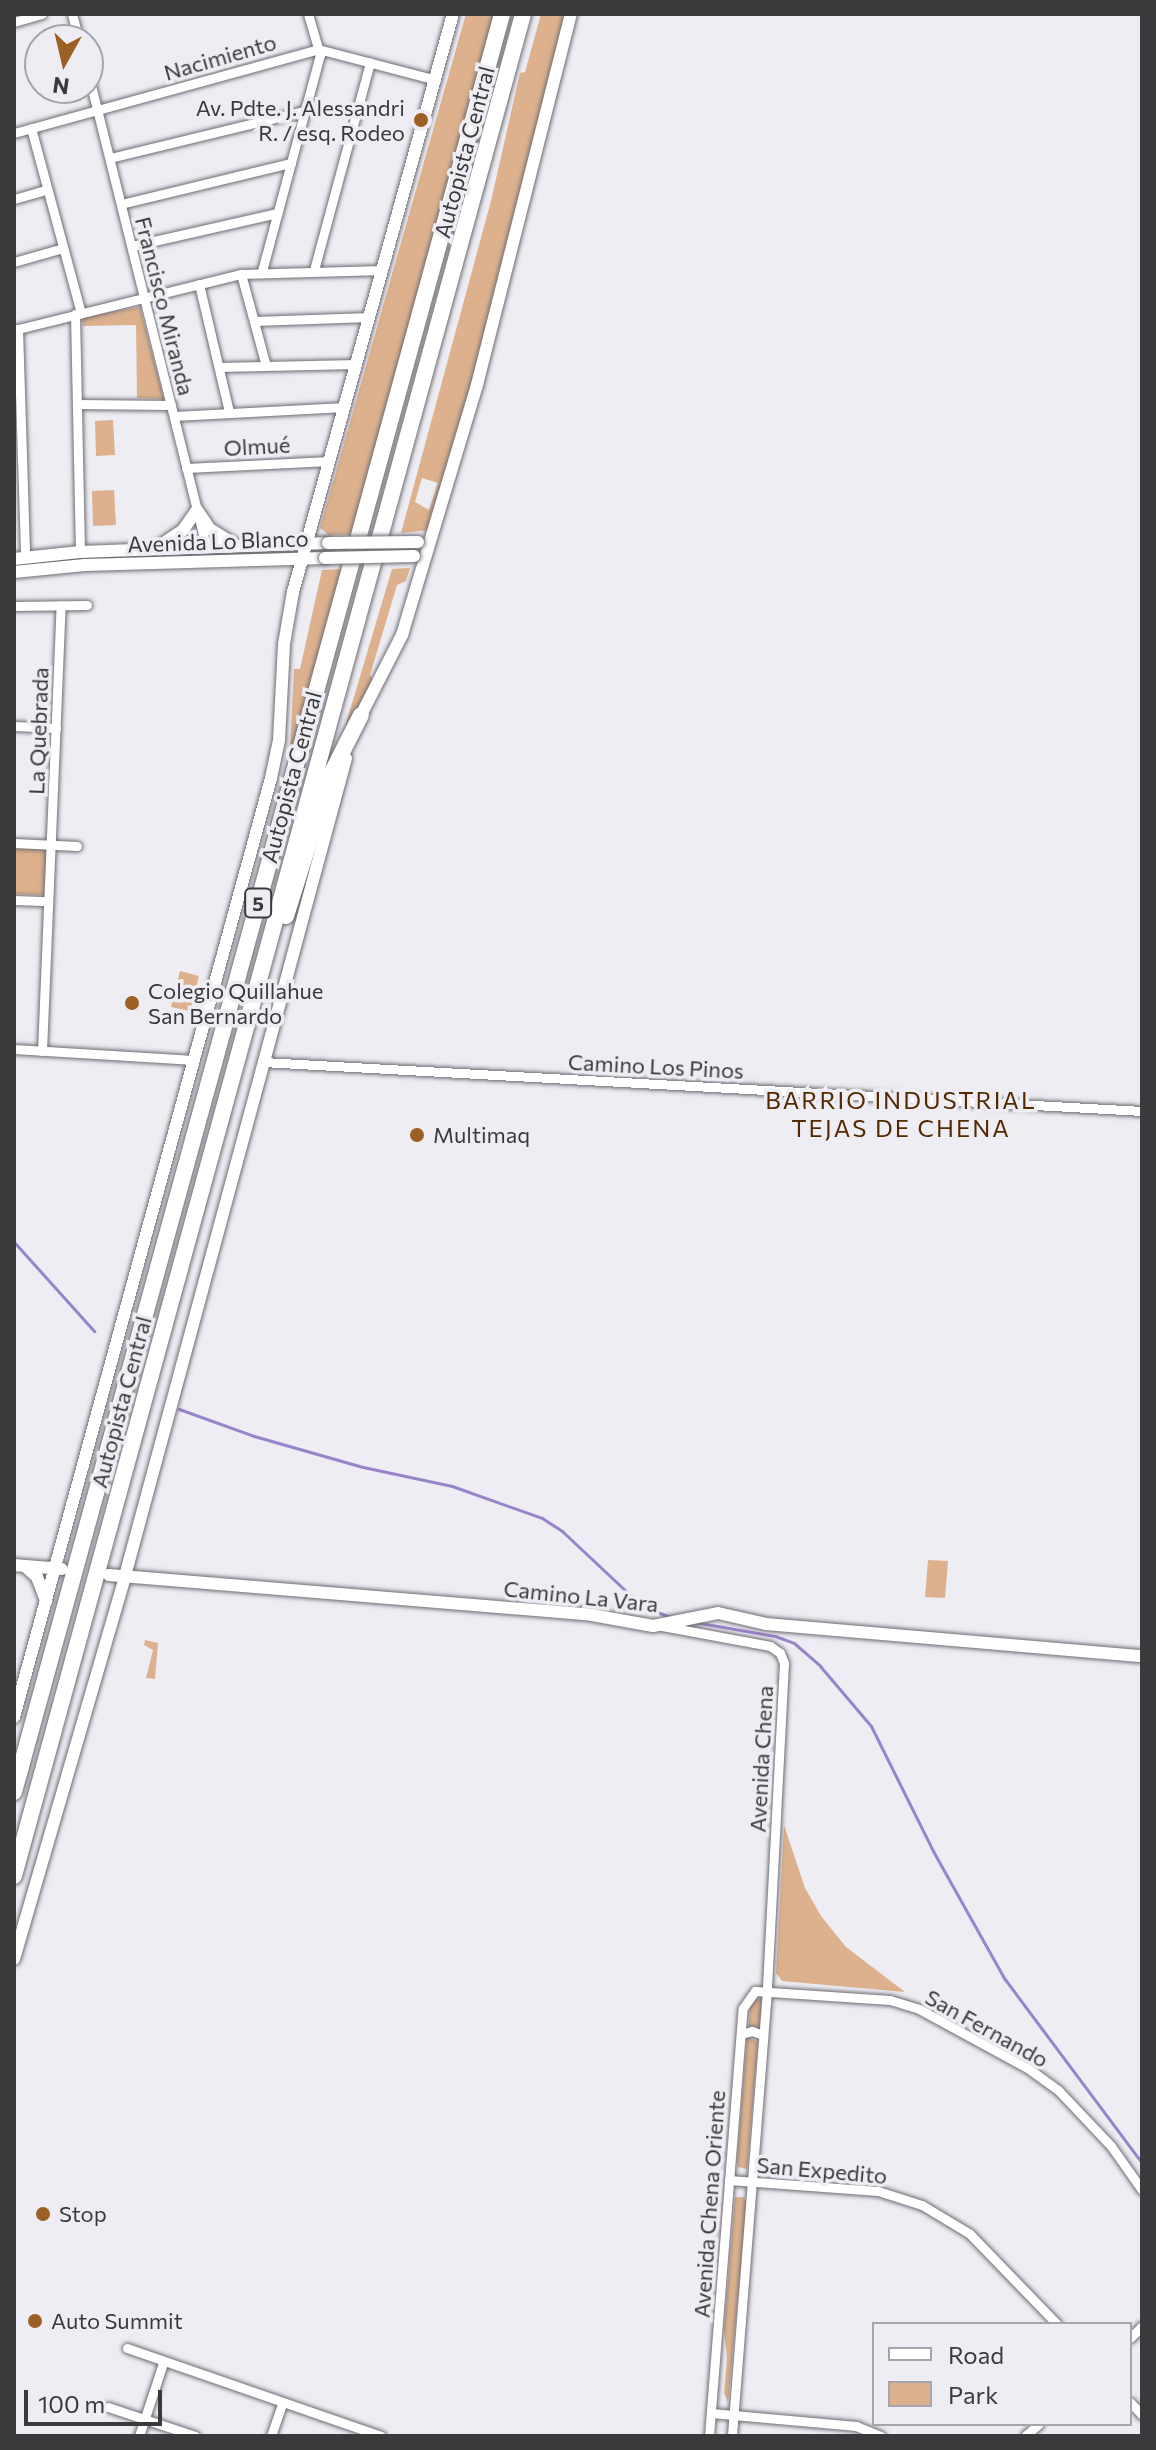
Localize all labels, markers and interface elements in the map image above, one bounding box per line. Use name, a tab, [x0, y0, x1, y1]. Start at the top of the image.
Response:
north arrow	[24, 24, 104, 104]
street label: Nacimiento	[161, 28, 279, 86]
street label: Autopista Central	[428, 63, 500, 241]
text: N	[51, 72, 71, 101]
place label: Av. Pdte. J. Alessandri R. / esq. Rodeo	[196, 94, 405, 146]
marker: Av. Pdte. J. Alessandri R. / esq. Rodeo	[412, 111, 430, 129]
street label: Francisco Miranda	[130, 214, 200, 398]
street label: Olmué	[223, 431, 291, 461]
street label: Avenida Lo Blanco	[127, 525, 309, 557]
street label: La Quebrada	[23, 667, 53, 795]
street label: Autopista Central	[255, 688, 327, 866]
road number: 5	[244, 887, 272, 919]
place label: Colegio Quillahue San Bernardo	[148, 977, 323, 1028]
marker: Colegio Quillahue San Bernardo	[123, 994, 141, 1012]
street label: Camino Los Pinos	[567, 1048, 745, 1084]
district label: BARRIO INDUSTRIAL TEJAS DE CHENA	[765, 1086, 1037, 1142]
place label: Multimaq	[433, 1122, 530, 1148]
marker: Multimaq	[408, 1126, 426, 1144]
street label: Autopista Central	[85, 1313, 157, 1491]
street label: Camino La Vara	[502, 1575, 660, 1617]
street label: Avenida Chena	[744, 1685, 778, 1833]
street label: San Fernando	[921, 1983, 1053, 2073]
street label: Avenida Chena Oriente	[688, 2089, 730, 2319]
street label: San Expedito	[756, 2151, 888, 2189]
place label: Stop	[59, 2201, 107, 2227]
marker: Stop	[34, 2205, 52, 2223]
place label: Auto Summit	[51, 2308, 183, 2334]
marker: Auto Summit	[26, 2312, 44, 2330]
legend	[872, 2322, 1132, 2426]
text: Road	[948, 2340, 1004, 2369]
scale bar	[28, 2374, 166, 2424]
text: Park	[948, 2380, 998, 2409]
text: 100 m	[38, 2389, 105, 2418]

